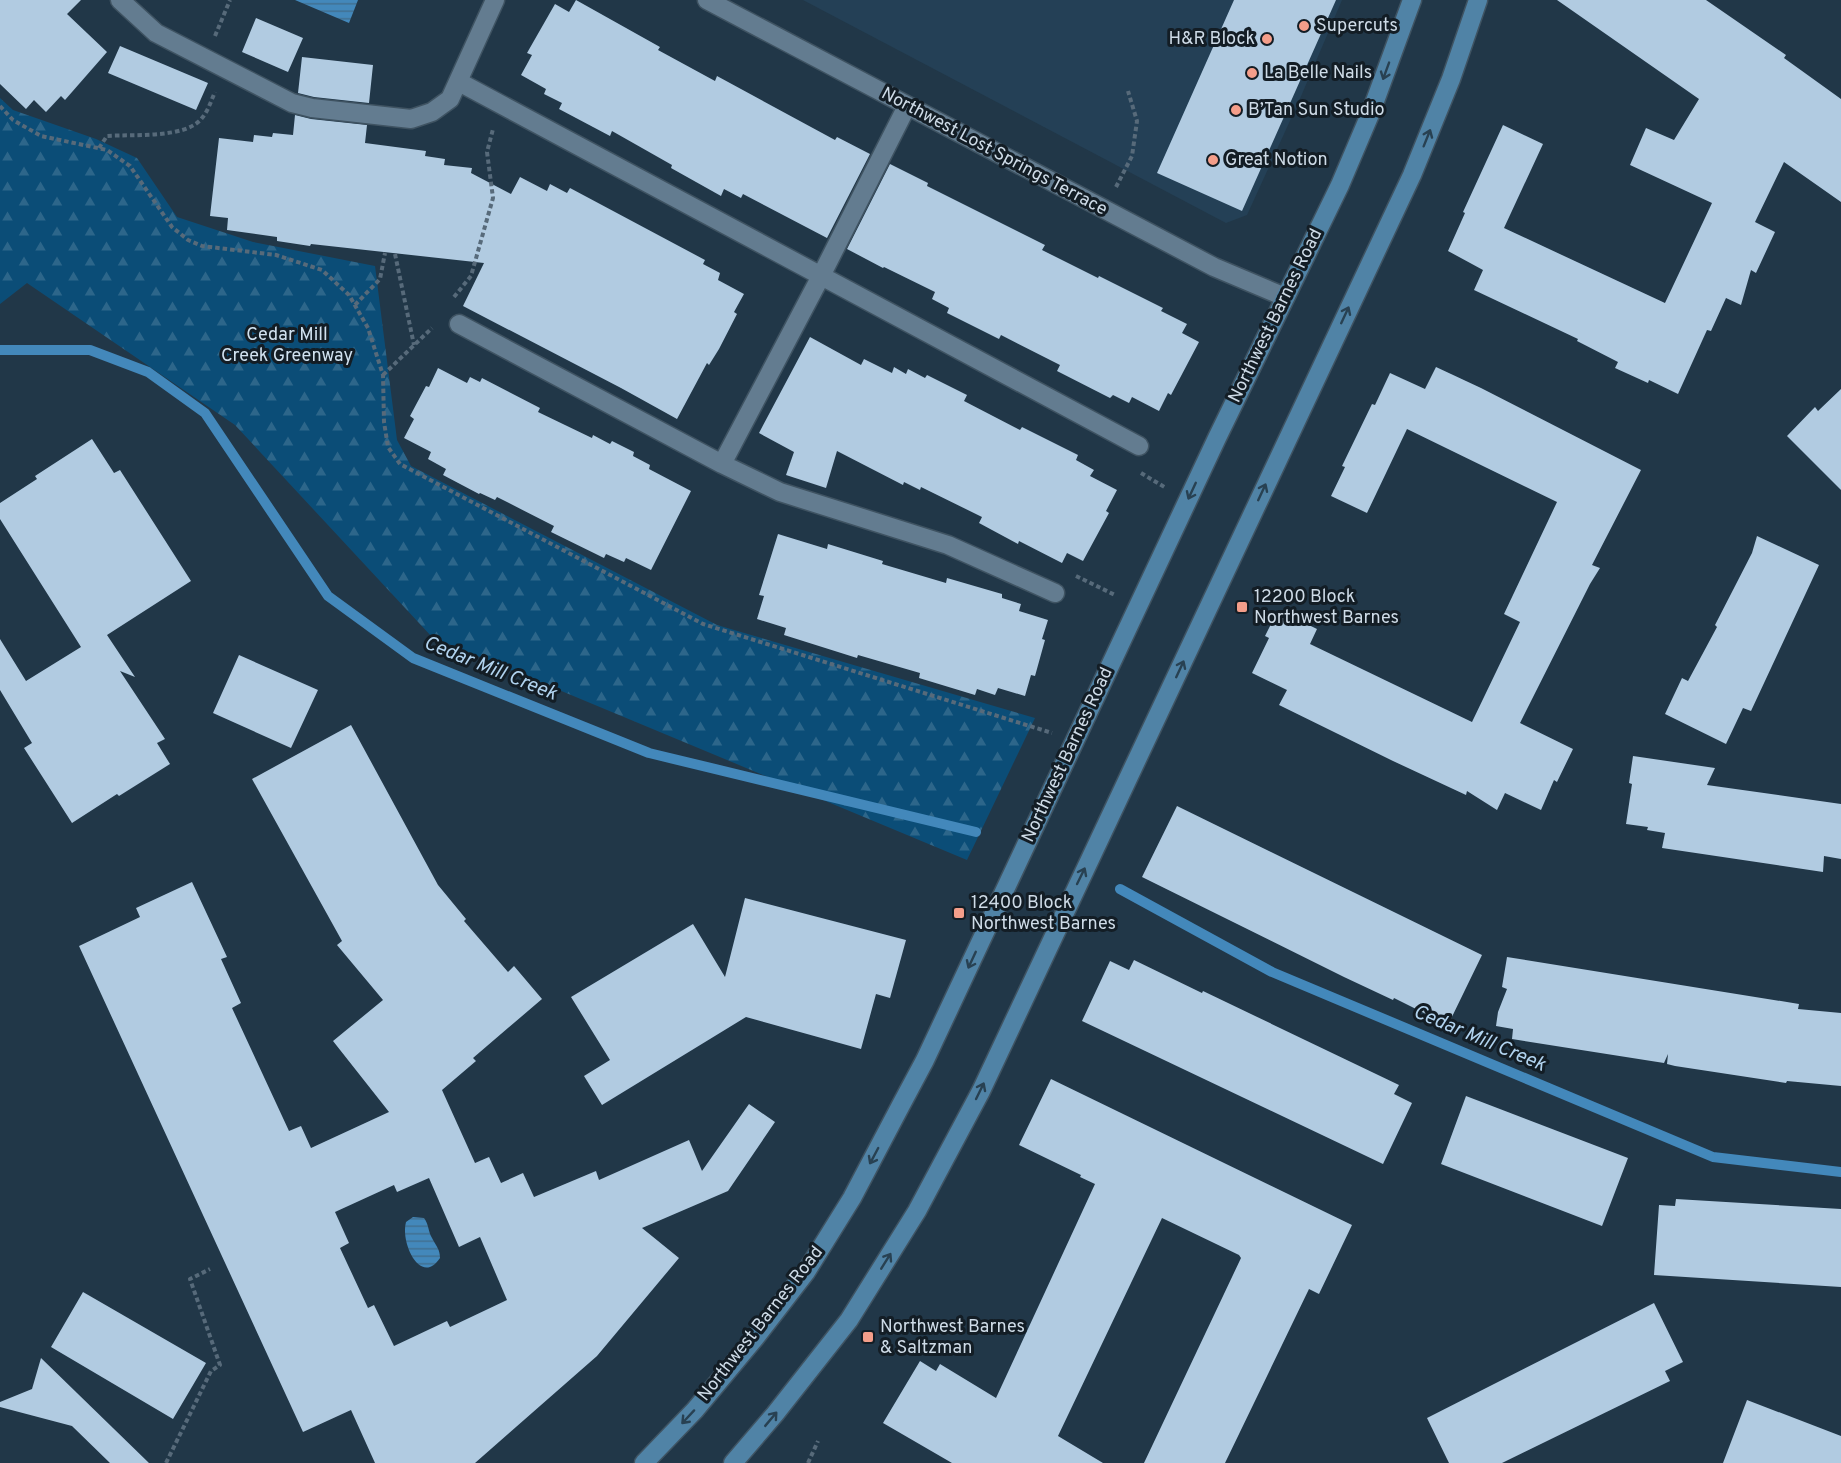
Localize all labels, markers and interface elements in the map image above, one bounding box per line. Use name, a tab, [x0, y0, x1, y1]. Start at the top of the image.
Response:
place label: Supercuts	[1316, 15, 1398, 38]
marker: Supercuts	[1297, 19, 1311, 33]
place label: H&R Block	[1169, 28, 1255, 51]
marker: H&R Block	[1260, 32, 1274, 46]
one-way arrow	[1380, 61, 1391, 80]
place label: La Belle Nails	[1264, 62, 1372, 85]
marker: La Belle Nails	[1245, 66, 1259, 80]
street label: Northwest Lost Springs Terrace	[877, 83, 1111, 221]
place label: B’Tan Sun Studio	[1248, 99, 1385, 122]
marker: B’Tan Sun Studio	[1229, 103, 1243, 117]
one-way arrow	[1422, 130, 1433, 148]
place label: Great Notion	[1225, 149, 1328, 172]
marker: Great Notion	[1206, 153, 1220, 167]
street label: Northwest Barnes Road	[1224, 225, 1328, 407]
one-way arrow	[1339, 307, 1351, 325]
park label: Cedar Mill Creek Greenway	[221, 324, 353, 368]
one-way arrow	[1185, 482, 1197, 500]
one-way arrow	[1257, 484, 1269, 502]
place label: 12200 Block Northwest Barnes	[1254, 586, 1399, 630]
marker: 12200 Block Northwest Barnes	[1235, 600, 1249, 614]
water label: Cedar Mill Creek	[420, 630, 561, 708]
one-way arrow	[1174, 660, 1186, 678]
street label: Northwest Barnes Road	[1017, 664, 1119, 846]
one-way arrow	[1076, 868, 1088, 886]
place label: 12400 Block Northwest Barnes	[971, 892, 1116, 936]
marker: 12400 Block Northwest Barnes	[952, 906, 966, 920]
one-way arrow	[965, 951, 977, 969]
water label: Cedar Mill Creek	[1409, 999, 1550, 1079]
one-way arrow	[975, 1082, 986, 1100]
one-way arrow	[868, 1147, 879, 1165]
street label: Northwest Barnes Road	[693, 1242, 829, 1406]
one-way arrow	[880, 1254, 892, 1270]
place label: Northwest Barnes & Saltzman	[880, 1316, 1025, 1360]
marker: Northwest Barnes & Saltzman	[861, 1330, 875, 1344]
one-way arrow	[681, 1409, 695, 1424]
one-way arrow	[764, 1412, 778, 1427]

